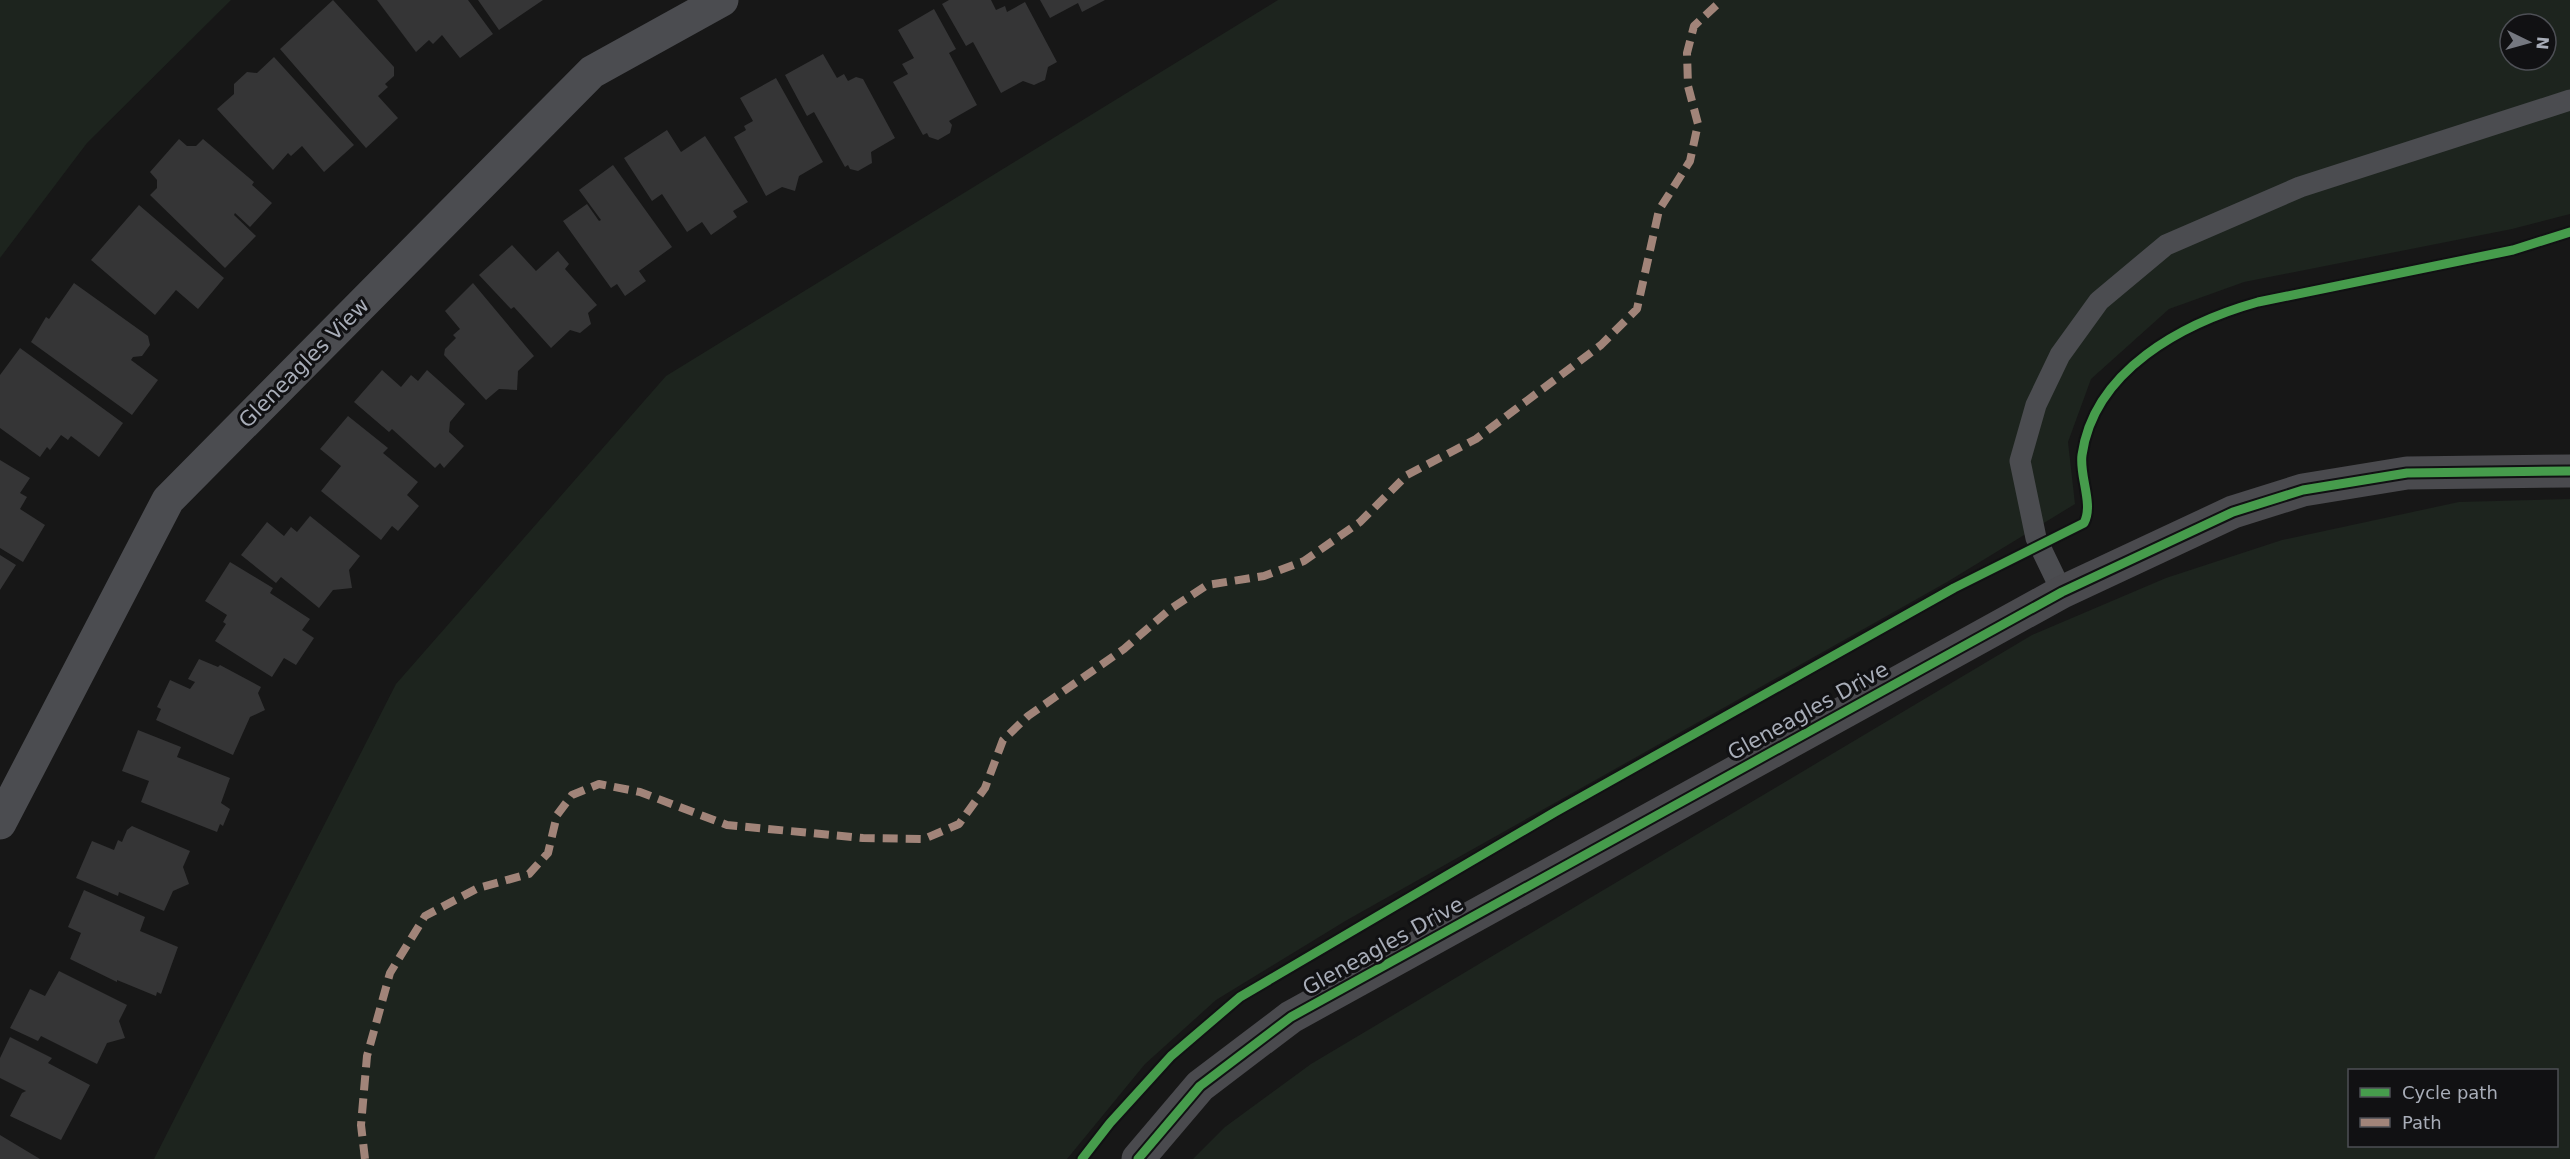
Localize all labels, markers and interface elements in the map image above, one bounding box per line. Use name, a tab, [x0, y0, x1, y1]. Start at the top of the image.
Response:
north arrow	[2498, 12, 2558, 72]
text: N	[2532, 36, 2552, 51]
street label: Gleneagles View	[234, 293, 374, 433]
street label: Gleneagles Drive	[1724, 657, 1892, 765]
street label: Gleneagles Drive	[1299, 892, 1467, 1000]
legend	[2348, 1069, 2558, 1147]
text: Cycle path	[2402, 1082, 2498, 1103]
text: Path	[2402, 1112, 2442, 1133]

